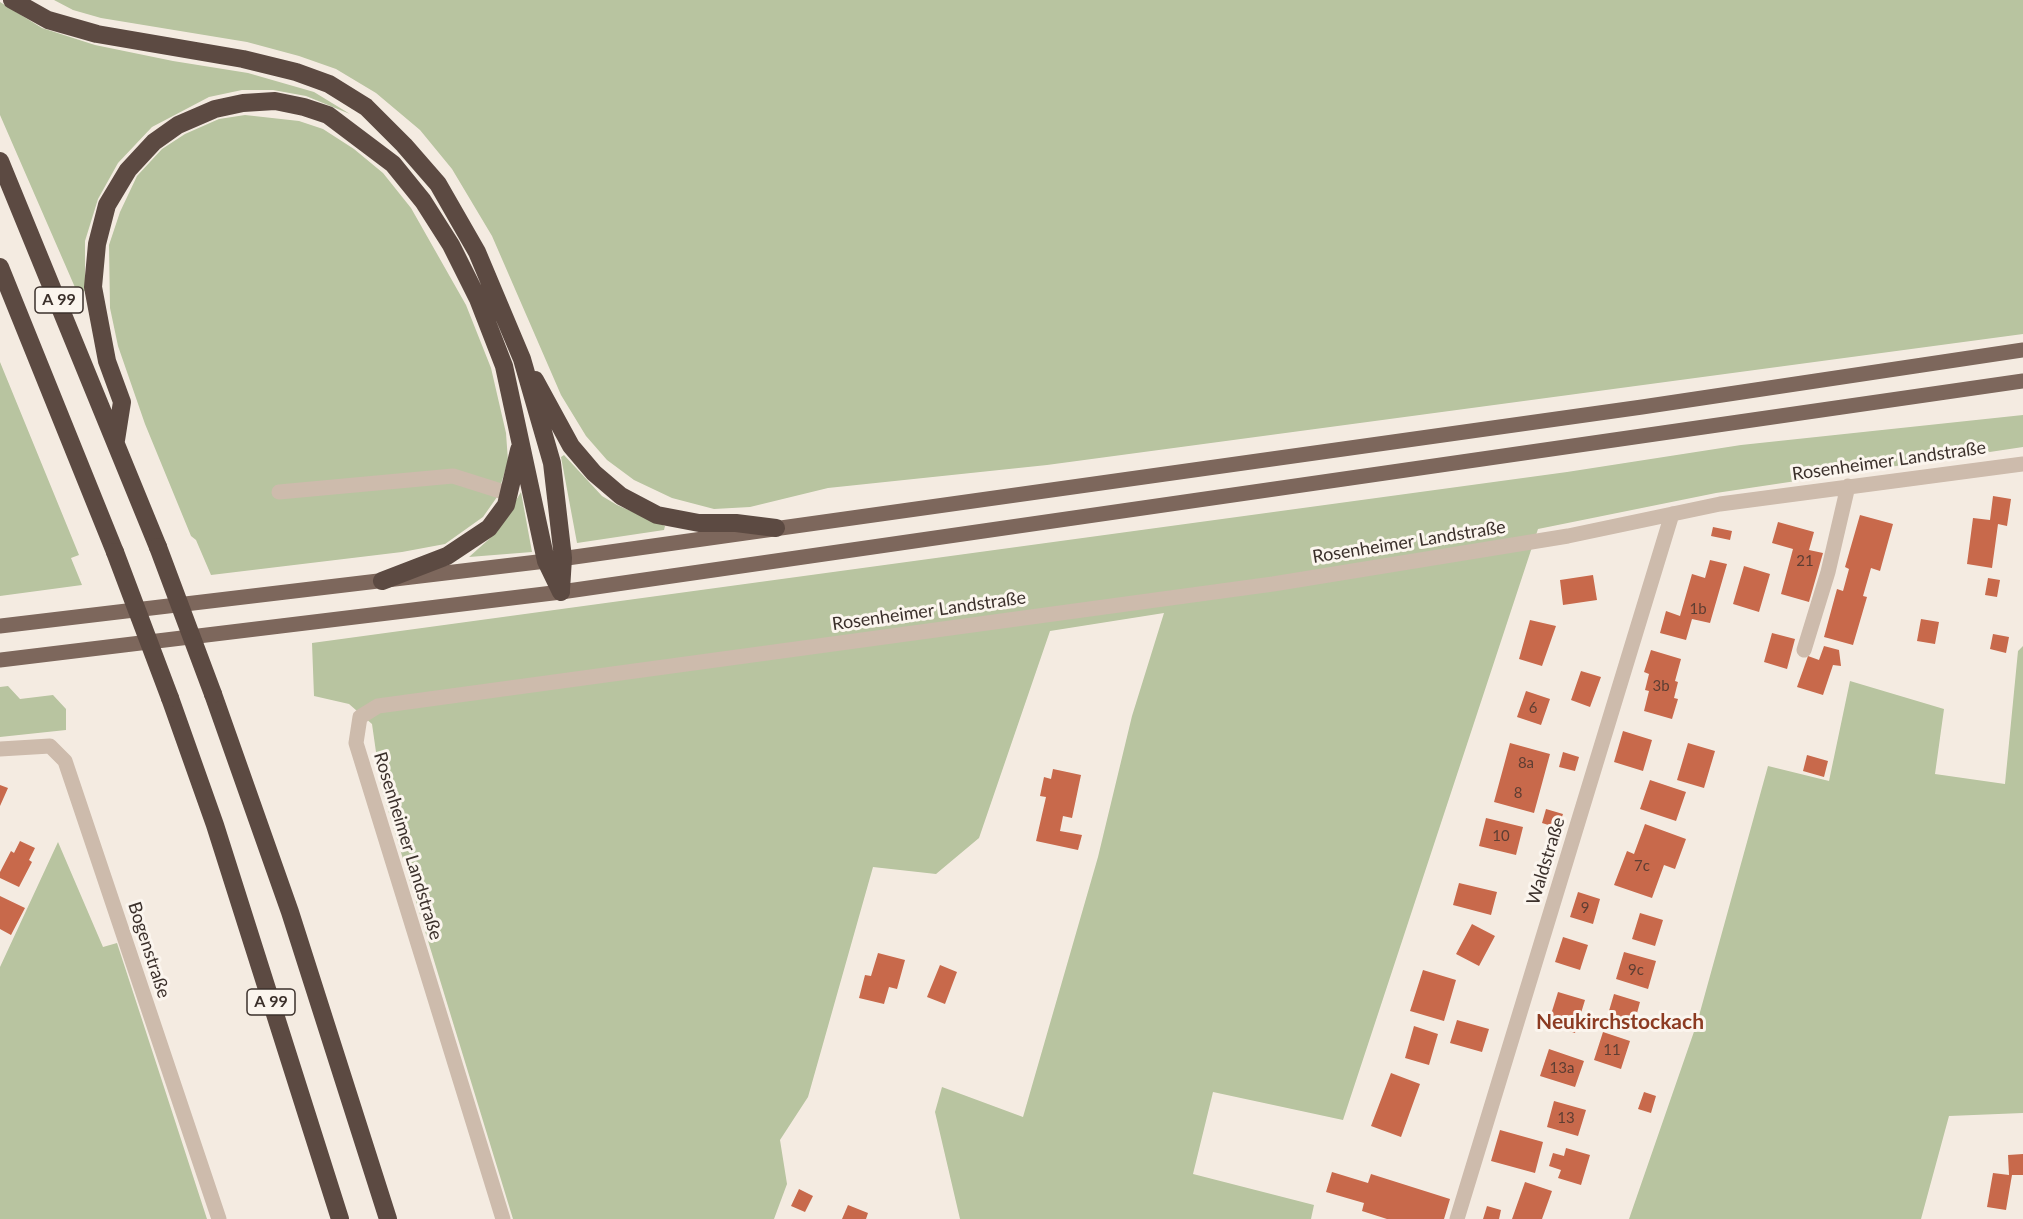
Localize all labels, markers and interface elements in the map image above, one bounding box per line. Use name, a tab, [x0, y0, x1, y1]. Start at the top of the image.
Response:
road number: A 99	[35, 287, 83, 313]
street label: Rosenheimer Landstraße	[1791, 437, 1987, 485]
street label: Rosenheimer Landstraße	[1311, 516, 1507, 568]
house number: 21	[1796, 552, 1814, 570]
street label: Rosenheimer Landstraße	[831, 587, 1027, 635]
house number: 1b	[1689, 600, 1707, 618]
house number: 3b	[1652, 677, 1670, 695]
house number: 6	[1529, 699, 1537, 717]
street label: Rosenheimer Landstraße	[369, 749, 447, 943]
house number: 8a	[1518, 754, 1534, 772]
house number: 8	[1514, 784, 1522, 802]
street label: Waldstraße	[1522, 815, 1570, 907]
house number: 10	[1492, 827, 1510, 845]
house number: 7c	[1634, 857, 1650, 875]
street label: Bogenstraße	[123, 899, 175, 1001]
house number: 9	[1581, 899, 1589, 917]
house number: 9c	[1628, 961, 1644, 979]
road number: A 99	[247, 989, 295, 1015]
district label: Neukirchstockach	[1536, 1009, 1704, 1035]
house number: 11	[1603, 1041, 1621, 1059]
house number: 13a	[1550, 1059, 1574, 1077]
house number: 13	[1557, 1109, 1575, 1127]

